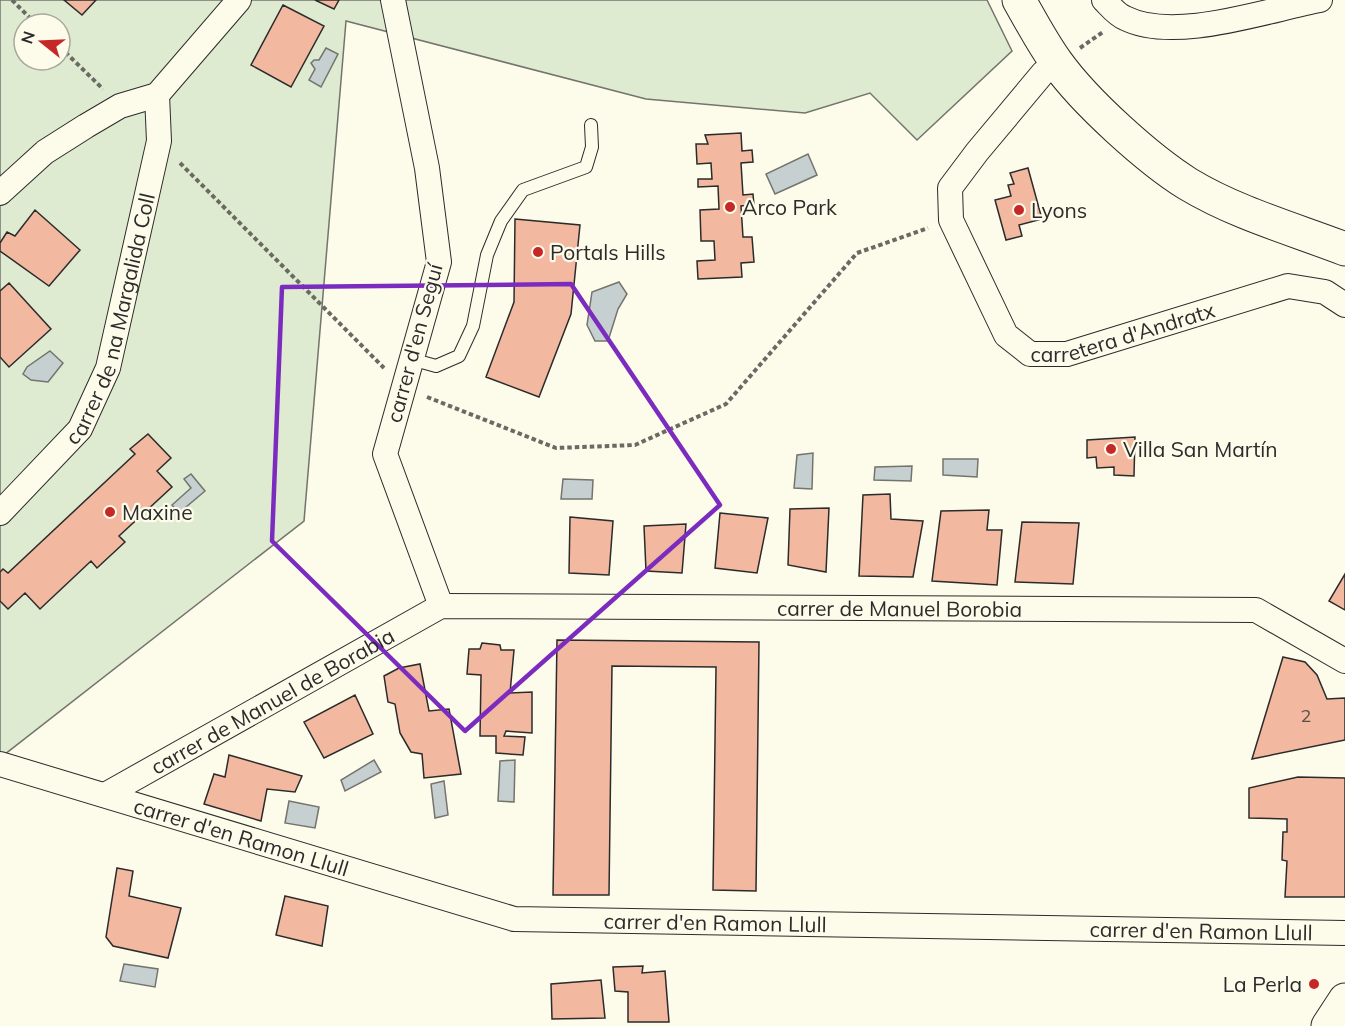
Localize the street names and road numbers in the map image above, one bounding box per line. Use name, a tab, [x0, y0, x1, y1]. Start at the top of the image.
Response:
street label: carrer de na Margalida Coll	[59, 190, 160, 450]
street label: carrer d'en Seguí	[380, 260, 448, 425]
street label: carretera d'Andratx	[1030, 296, 1218, 367]
street label: carrer de Manuel Borobia	[777, 595, 1022, 622]
street label: carrer de Manuel de Borabia	[146, 622, 399, 780]
street label: carrer d'en Ramon Llull	[131, 792, 352, 881]
street label: carrer d'en Ramon Llull	[603, 908, 827, 937]
street label: carrer d'en Ramon Llull	[1089, 916, 1313, 945]

